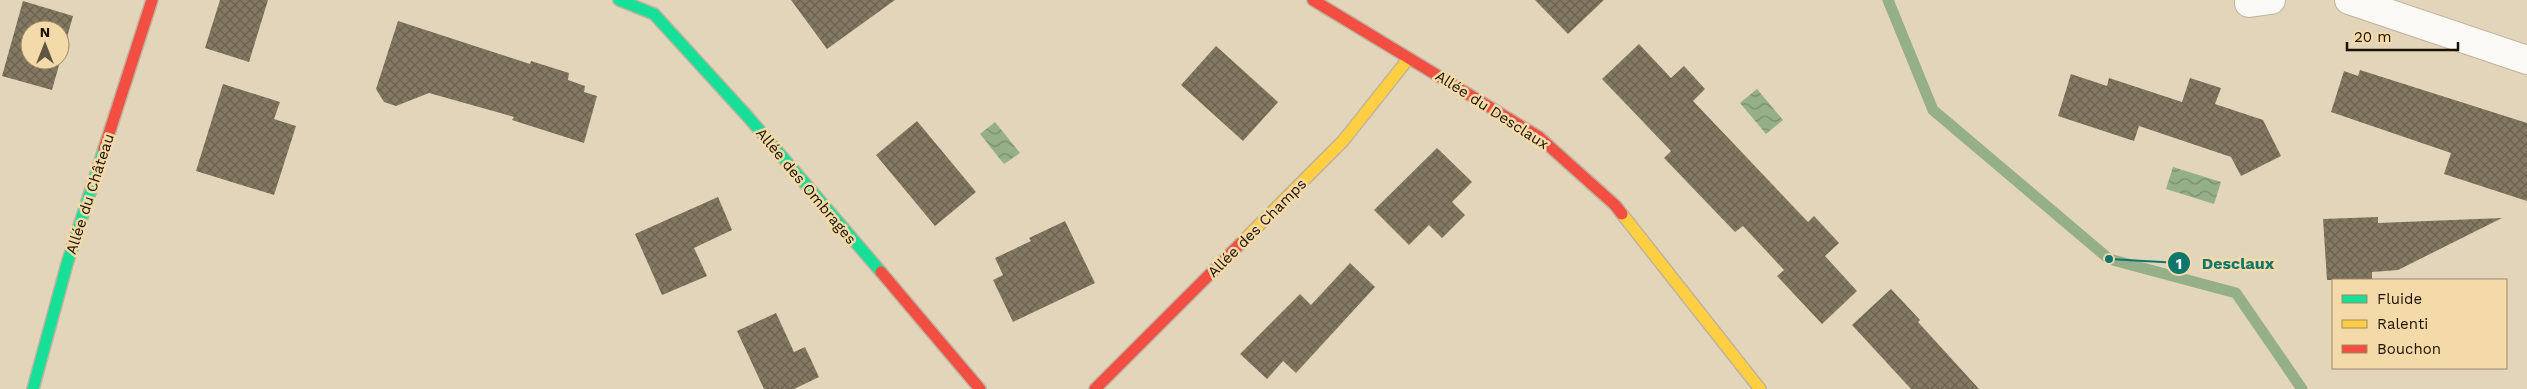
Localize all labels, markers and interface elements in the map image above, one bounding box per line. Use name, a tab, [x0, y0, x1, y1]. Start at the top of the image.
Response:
north arrow	[20, 20, 70, 70]
scale bar	[2347, 20, 2458, 52]
text: N	[40, 24, 50, 40]
text: 20 m	[2354, 28, 2392, 46]
street label: Allée du Desclaux	[1432, 67, 1552, 153]
street label: Allée des Ombrages	[752, 124, 860, 248]
street label: Allée du Château	[62, 131, 118, 257]
street label: Allée des Champs	[1204, 175, 1310, 281]
callout: Desclaux	[2167, 248, 2284, 279]
text: Desclaux	[2202, 254, 2275, 273]
text: 1	[2176, 255, 2182, 273]
legend	[2332, 279, 2507, 369]
text: Fluide	[2377, 290, 2422, 308]
text: Ralenti	[2377, 315, 2428, 333]
text: Bouchon	[2377, 340, 2441, 358]

